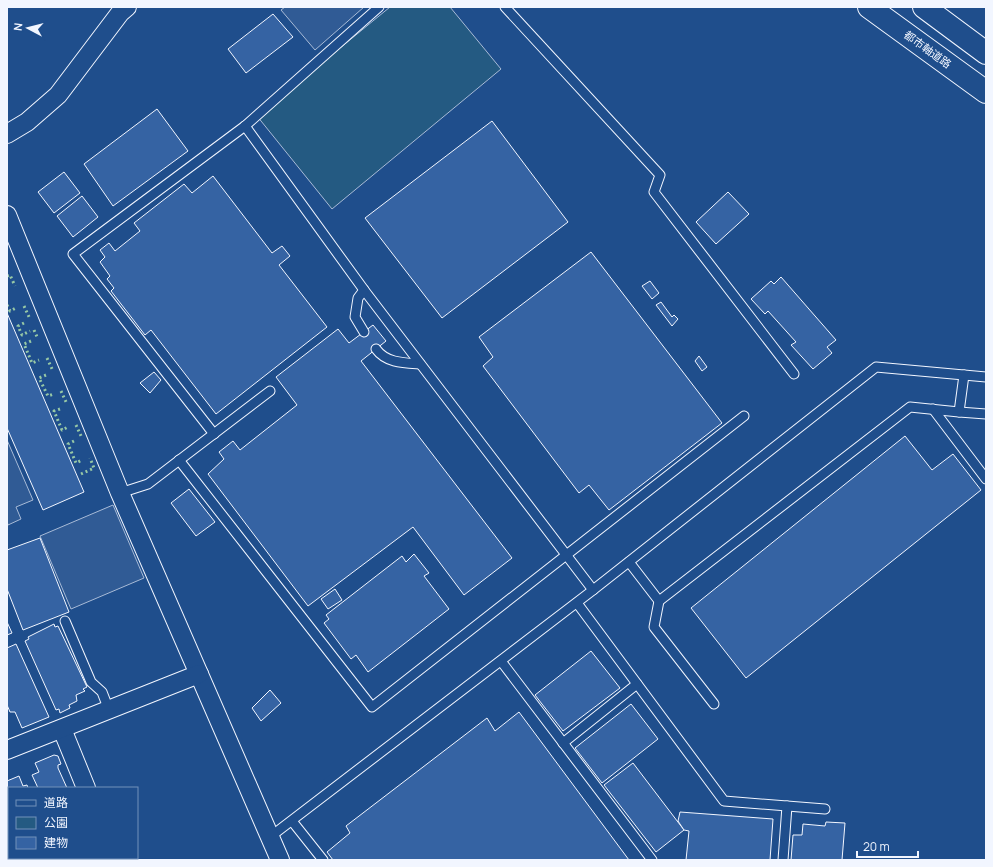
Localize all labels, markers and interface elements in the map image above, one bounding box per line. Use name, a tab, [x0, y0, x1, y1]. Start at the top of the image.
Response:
north arrow	[8, 8, 48, 48]
text: N	[10, 22, 26, 32]
street label: 都市軸道路	[901, 27, 955, 71]
legend	[8, 787, 138, 859]
text: 道路	[44, 794, 68, 811]
text: 公園	[44, 814, 68, 831]
scale bar	[857, 833, 918, 859]
text: 建物	[44, 834, 68, 851]
text: 20 m	[863, 838, 890, 855]

